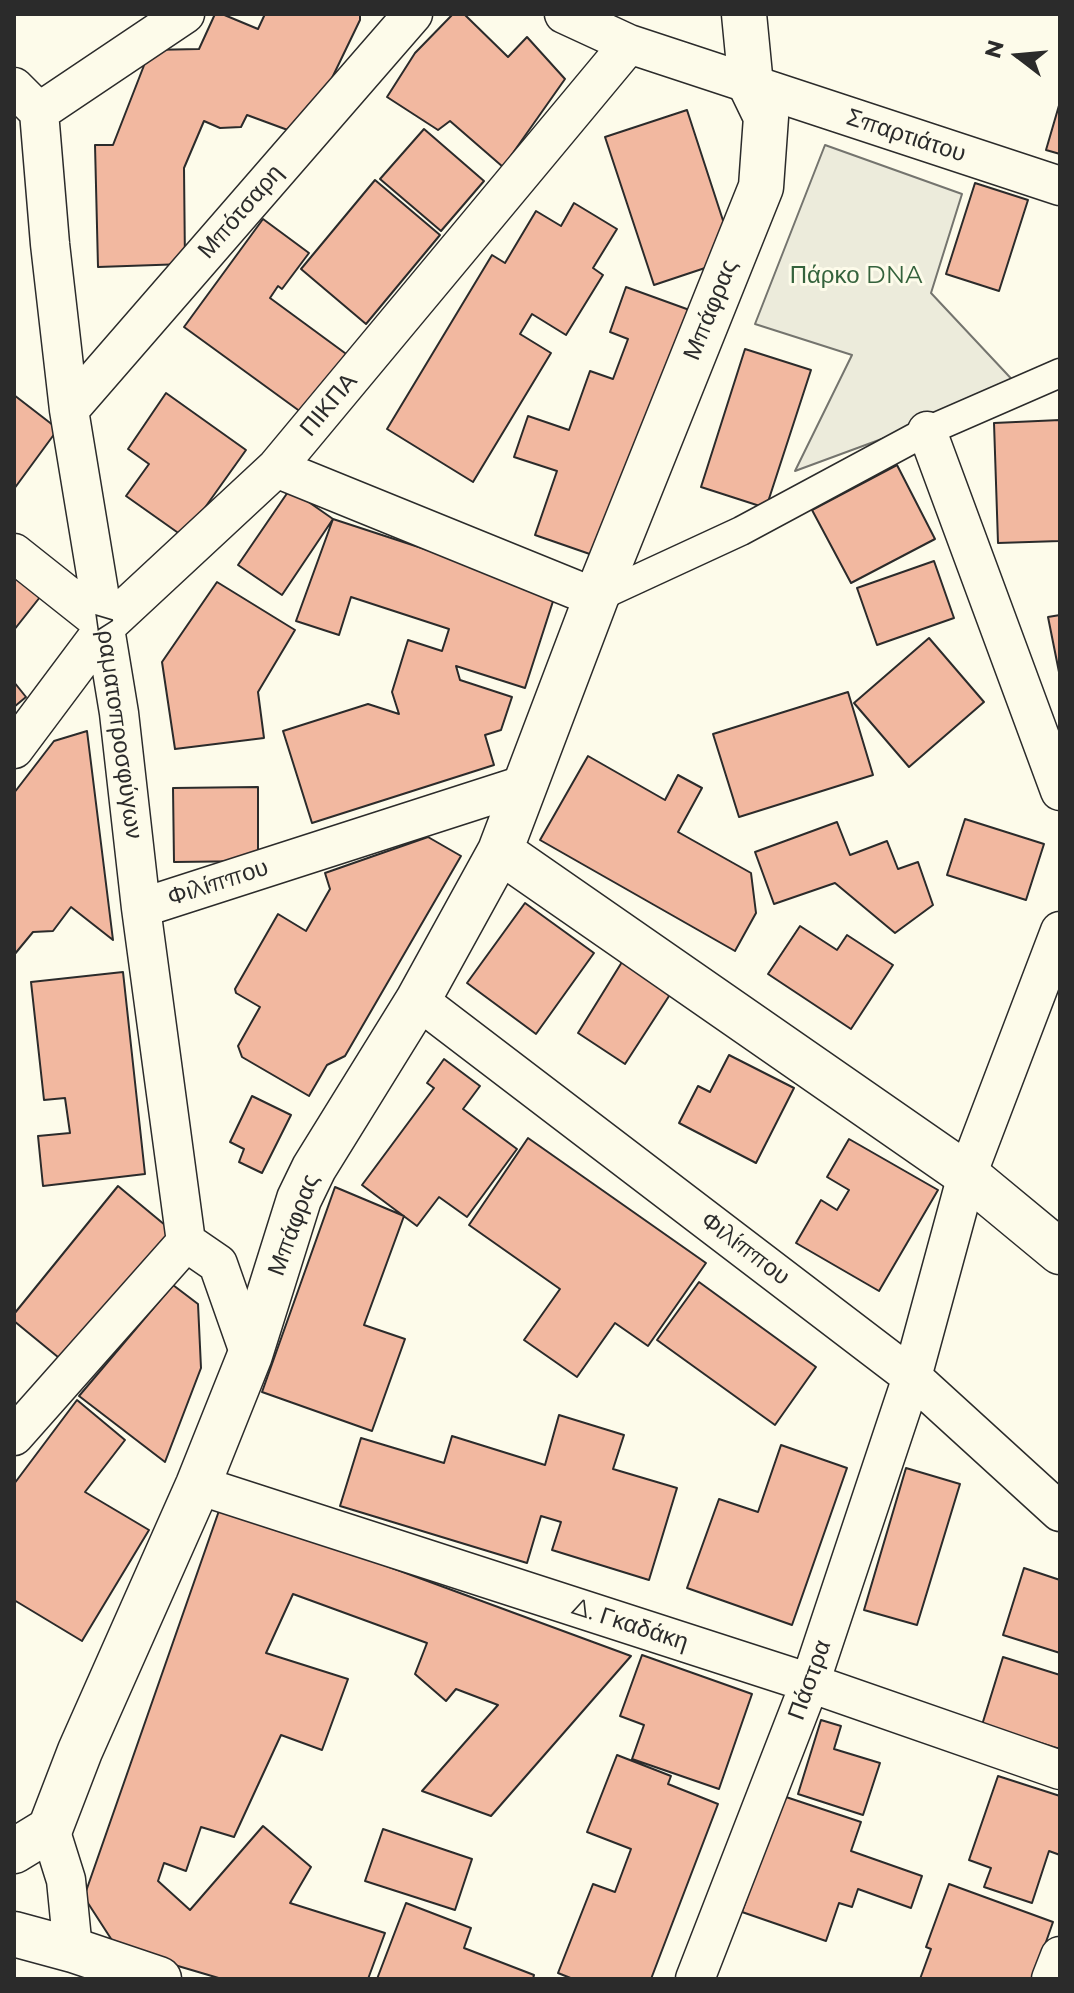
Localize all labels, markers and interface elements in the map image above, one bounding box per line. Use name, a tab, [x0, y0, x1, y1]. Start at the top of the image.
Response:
north arrow	[978, 16, 1058, 96]
text: N	[979, 37, 1010, 62]
street label: Σπαρτιάτου	[843, 103, 969, 169]
street label: Μπότσαρη	[192, 159, 290, 265]
street label: Μπάφρας	[678, 256, 744, 364]
park label: Πάρκο DNA	[790, 262, 922, 290]
street label: ΠΙΚΠΑ	[294, 368, 364, 442]
street label: Δραματοπροσφύγων	[88, 611, 148, 841]
street label: Φιλίππου	[164, 853, 272, 913]
street label: Μπάφρας	[262, 1170, 326, 1280]
street label: Φιλίππου	[695, 1206, 795, 1292]
street label: Δ. Γκαδάκη	[568, 1593, 692, 1657]
street label: Πάστρα	[782, 1636, 838, 1724]

